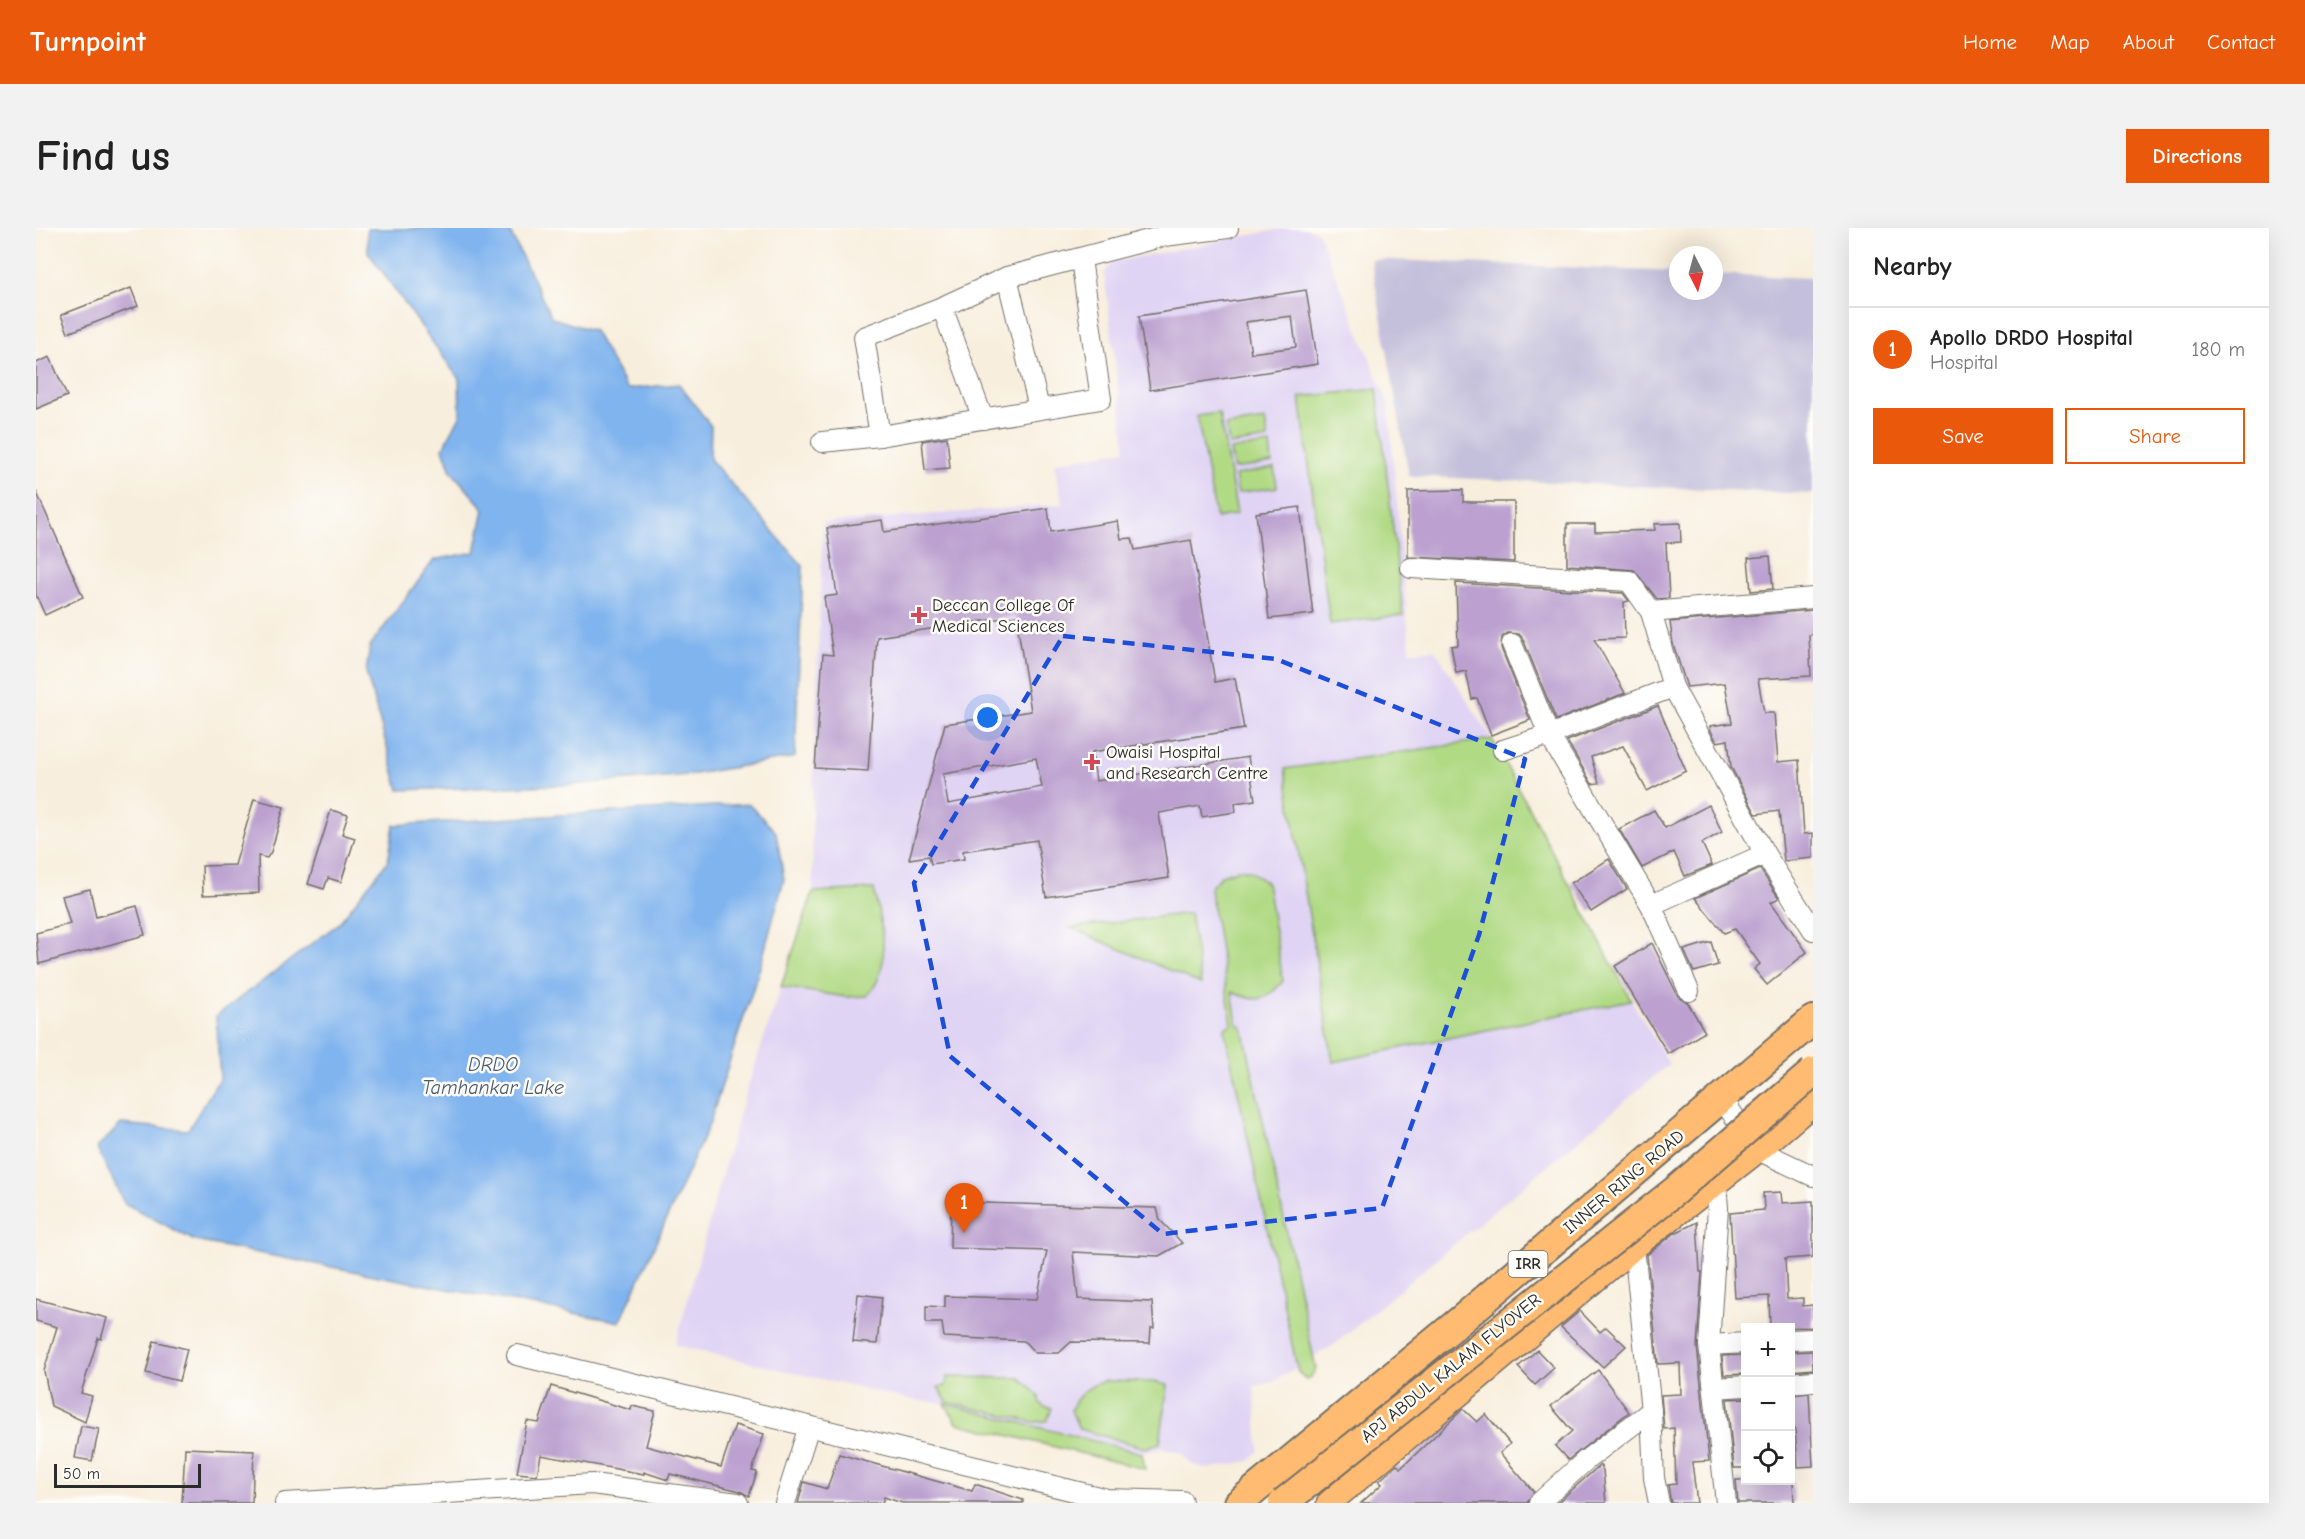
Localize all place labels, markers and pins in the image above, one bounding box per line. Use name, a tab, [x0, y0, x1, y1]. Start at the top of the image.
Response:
place label: Deccan College Of Medical Sciences	[932, 595, 1075, 637]
marker: Deccan College Of Medical Sciences	[910, 606, 928, 624]
place label: Owaisi Hospital and Research Centre	[1106, 742, 1268, 784]
marker: Owaisi Hospital and Research Centre	[1083, 753, 1101, 771]
pin: 1	[944, 1184, 984, 1233]

